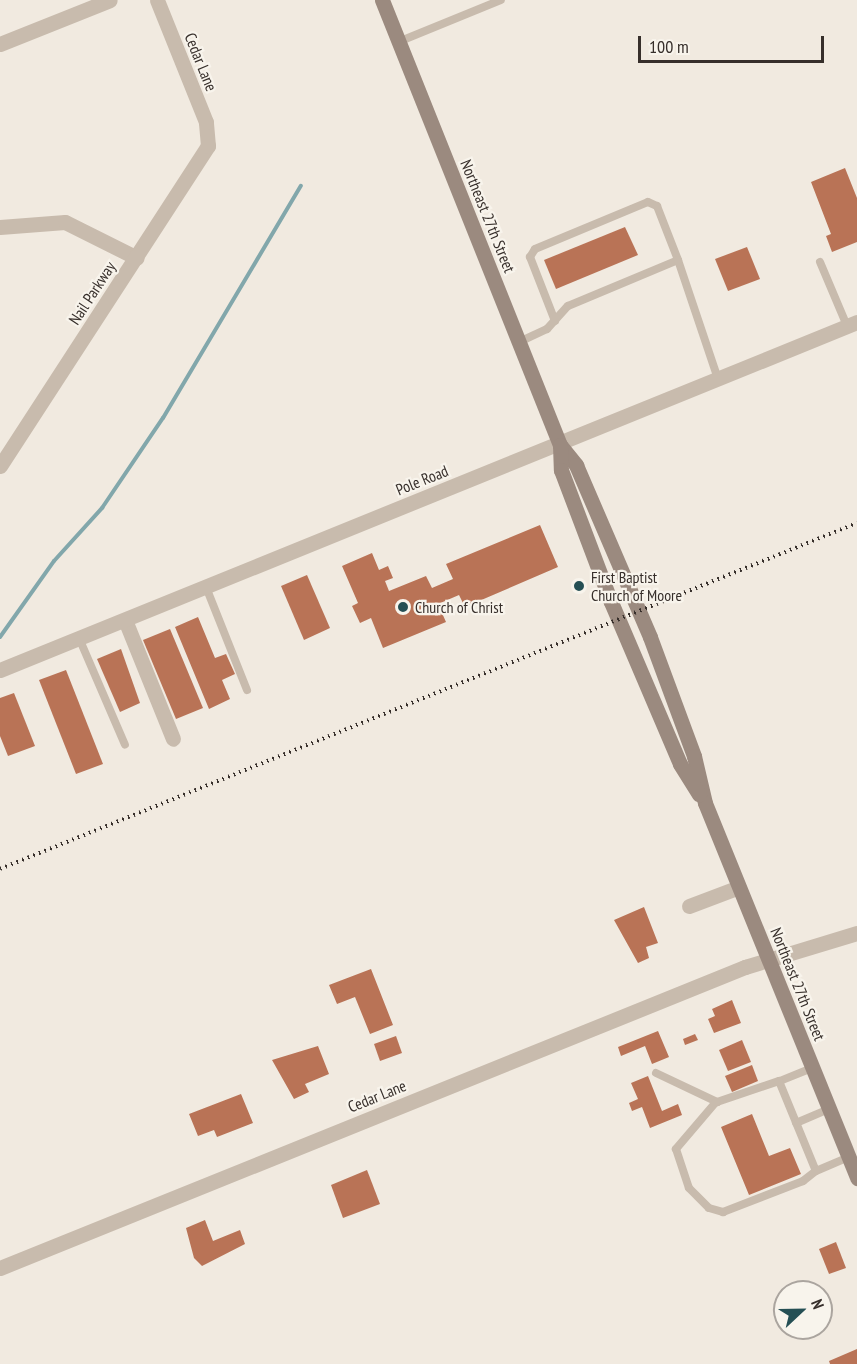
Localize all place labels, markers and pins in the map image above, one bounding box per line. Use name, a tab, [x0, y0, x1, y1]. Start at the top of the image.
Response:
place label: First Baptist Church of Moore	[591, 567, 682, 605]
marker: First Baptist Church of Moore	[572, 579, 586, 593]
place label: Church of Christ	[415, 597, 503, 617]
marker: Church of Christ	[396, 600, 410, 614]

